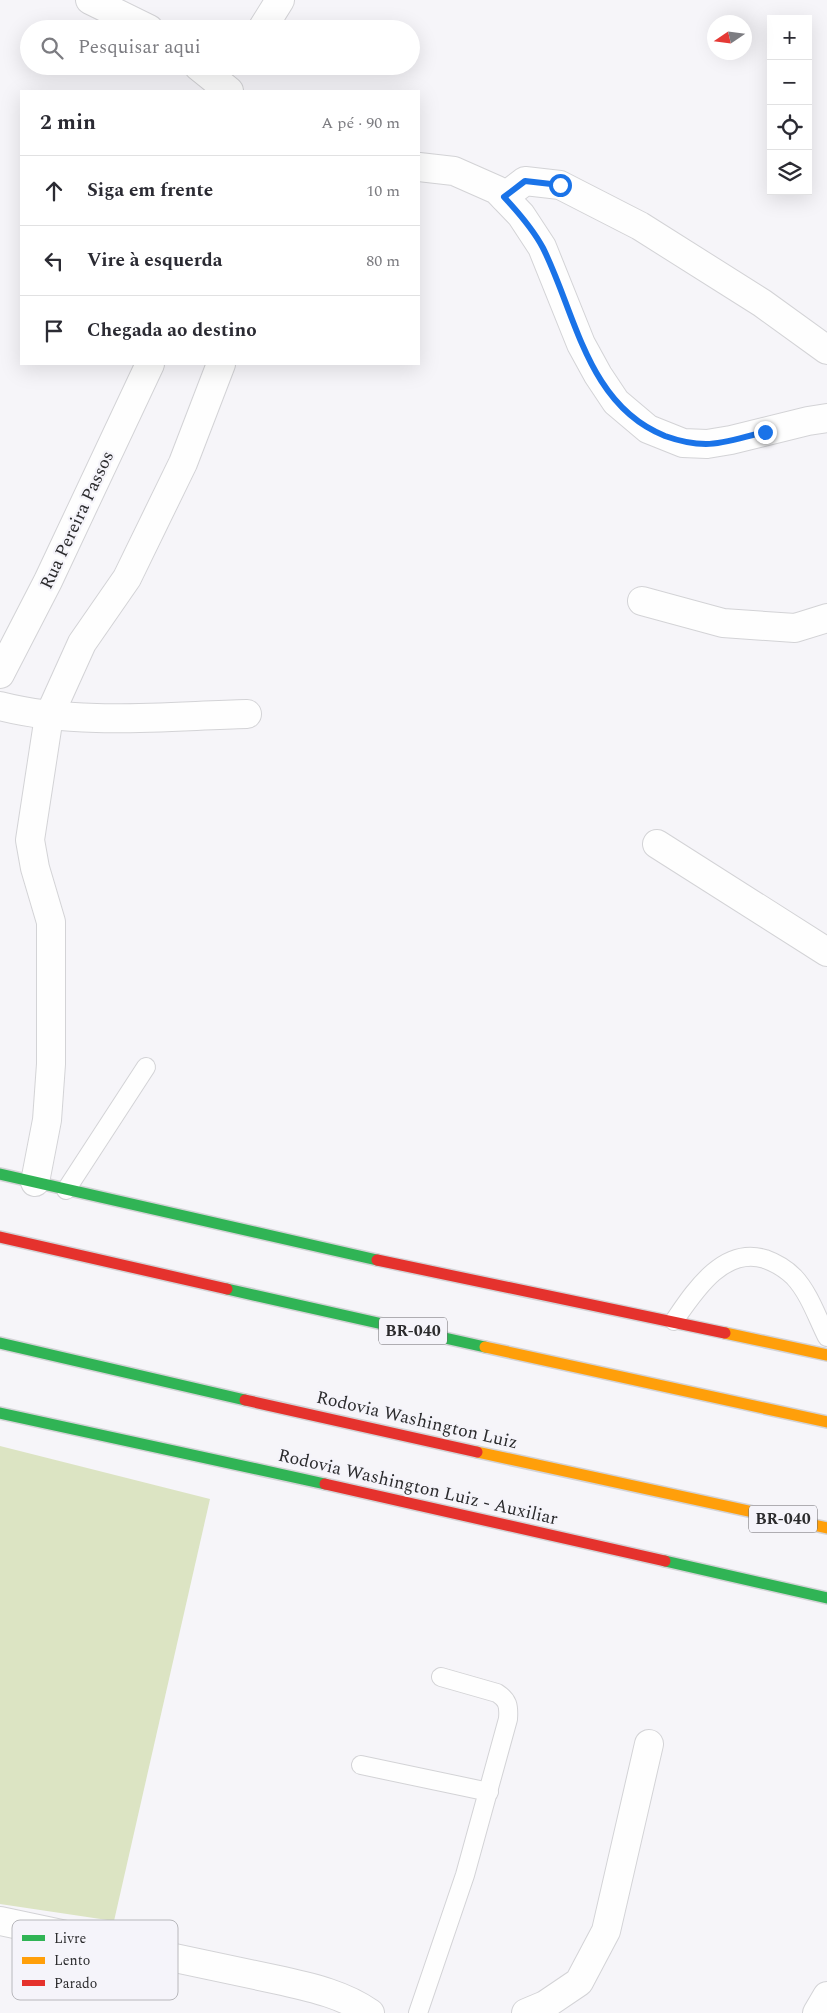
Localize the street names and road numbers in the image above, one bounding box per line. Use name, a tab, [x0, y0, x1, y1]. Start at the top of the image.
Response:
street label: Rua Pereira Passos	[33, 446, 121, 594]
road number: BR-040	[379, 1318, 447, 1344]
street label: Rodovia Washington Luiz	[314, 1384, 520, 1456]
street label: Rodovia Washington Luiz - Auxiliar	[275, 1442, 561, 1532]
road number: BR-040	[749, 1506, 817, 1532]

